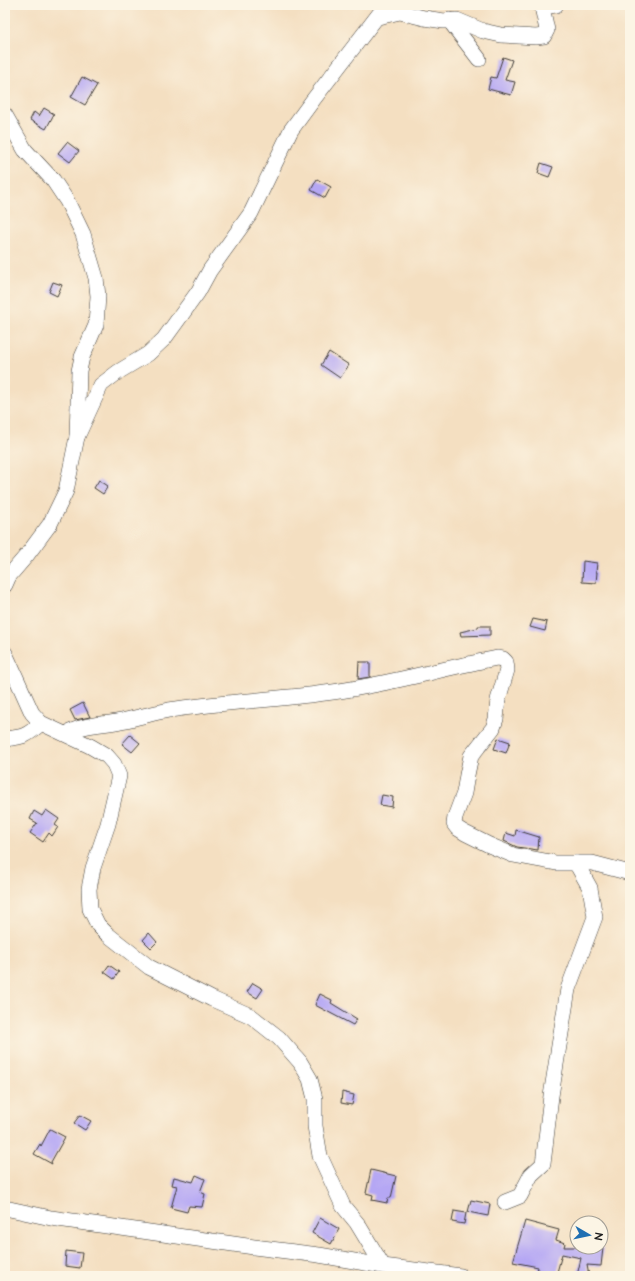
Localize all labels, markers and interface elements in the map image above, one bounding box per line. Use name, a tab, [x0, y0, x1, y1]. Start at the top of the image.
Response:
north arrow	[569, 1215, 609, 1255]
text: N	[590, 1232, 606, 1241]

